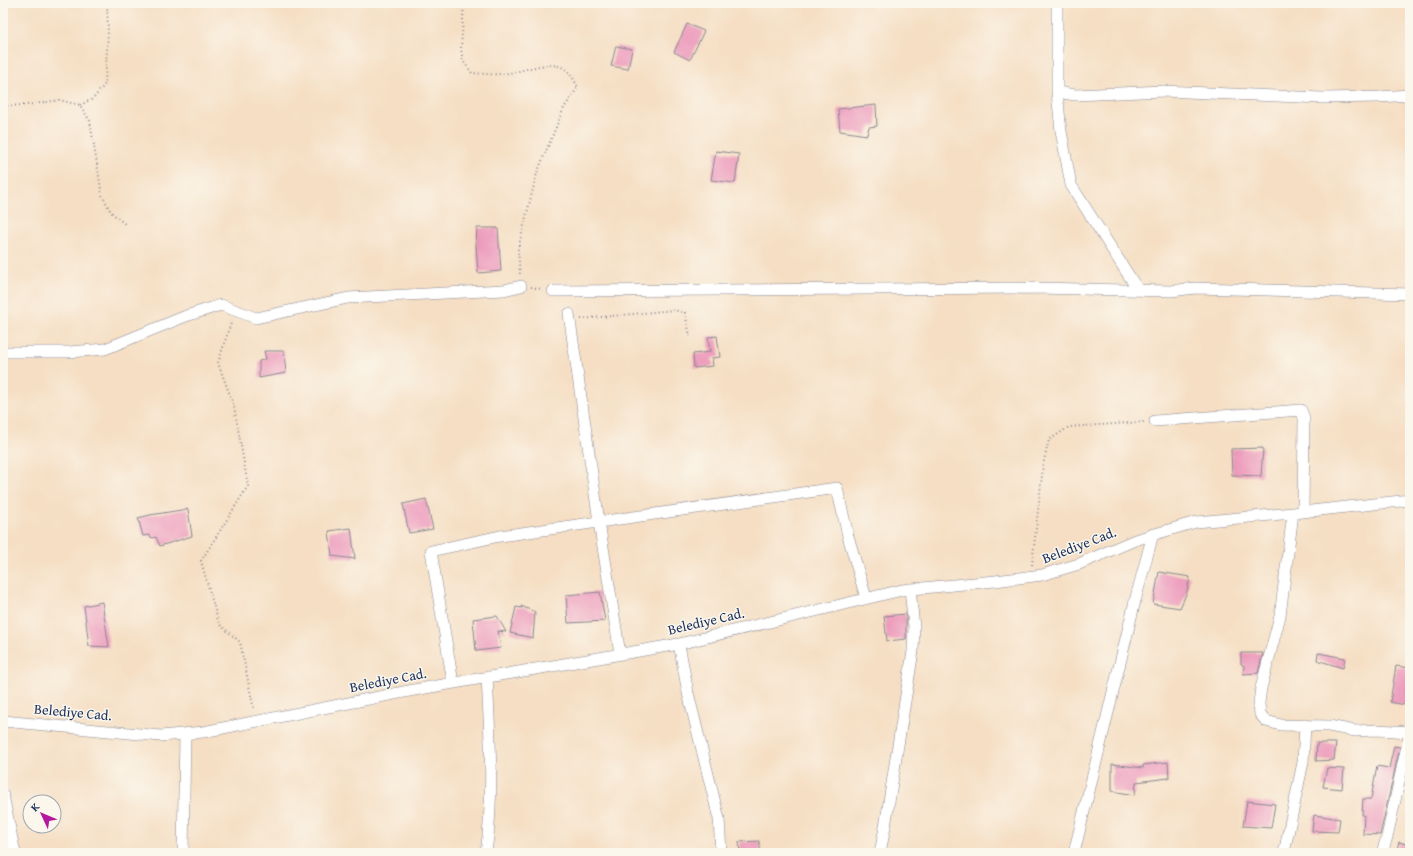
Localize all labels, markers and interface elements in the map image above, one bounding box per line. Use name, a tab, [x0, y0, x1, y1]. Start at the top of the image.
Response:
street label: Belediye Cad.	[1039, 522, 1119, 568]
street label: Belediye Cad.	[666, 602, 746, 640]
street label: Belediye Cad.	[348, 663, 428, 697]
street label: Belediye Cad.	[33, 699, 113, 725]
north arrow	[22, 794, 62, 834]
text: K	[27, 799, 43, 815]

